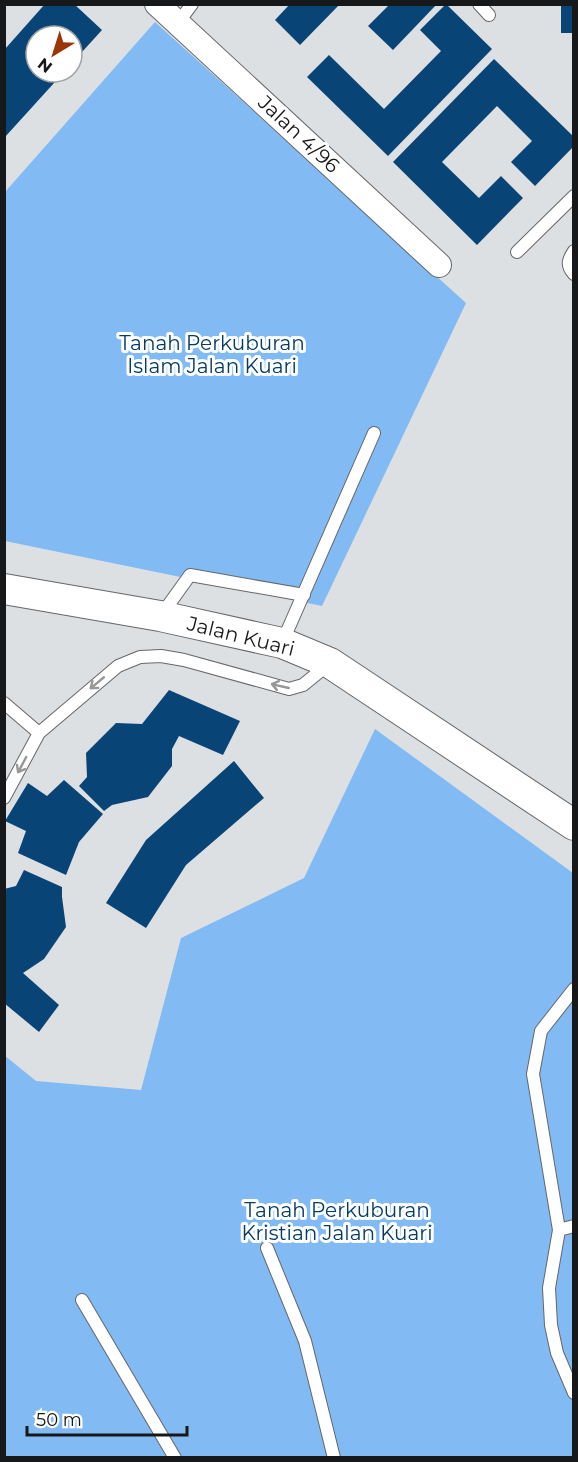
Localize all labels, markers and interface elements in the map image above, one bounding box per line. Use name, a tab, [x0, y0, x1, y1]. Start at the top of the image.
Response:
north arrow	[24, 24, 84, 84]
text: N	[34, 54, 56, 77]
street label: Jalan 4/96	[253, 90, 345, 178]
park label: Tanah Perkuburan Islam Jalan Kuari	[119, 331, 305, 378]
street label: Jalan Kuari	[184, 611, 297, 661]
one-way arrow	[89, 677, 105, 690]
one-way arrow	[271, 680, 290, 692]
one-way arrow	[15, 756, 27, 774]
park label: Tanah Perkuburan Kristian Jalan Kuari	[241, 1198, 433, 1245]
scale bar	[27, 1399, 188, 1437]
text: 50 m	[36, 1409, 82, 1431]

